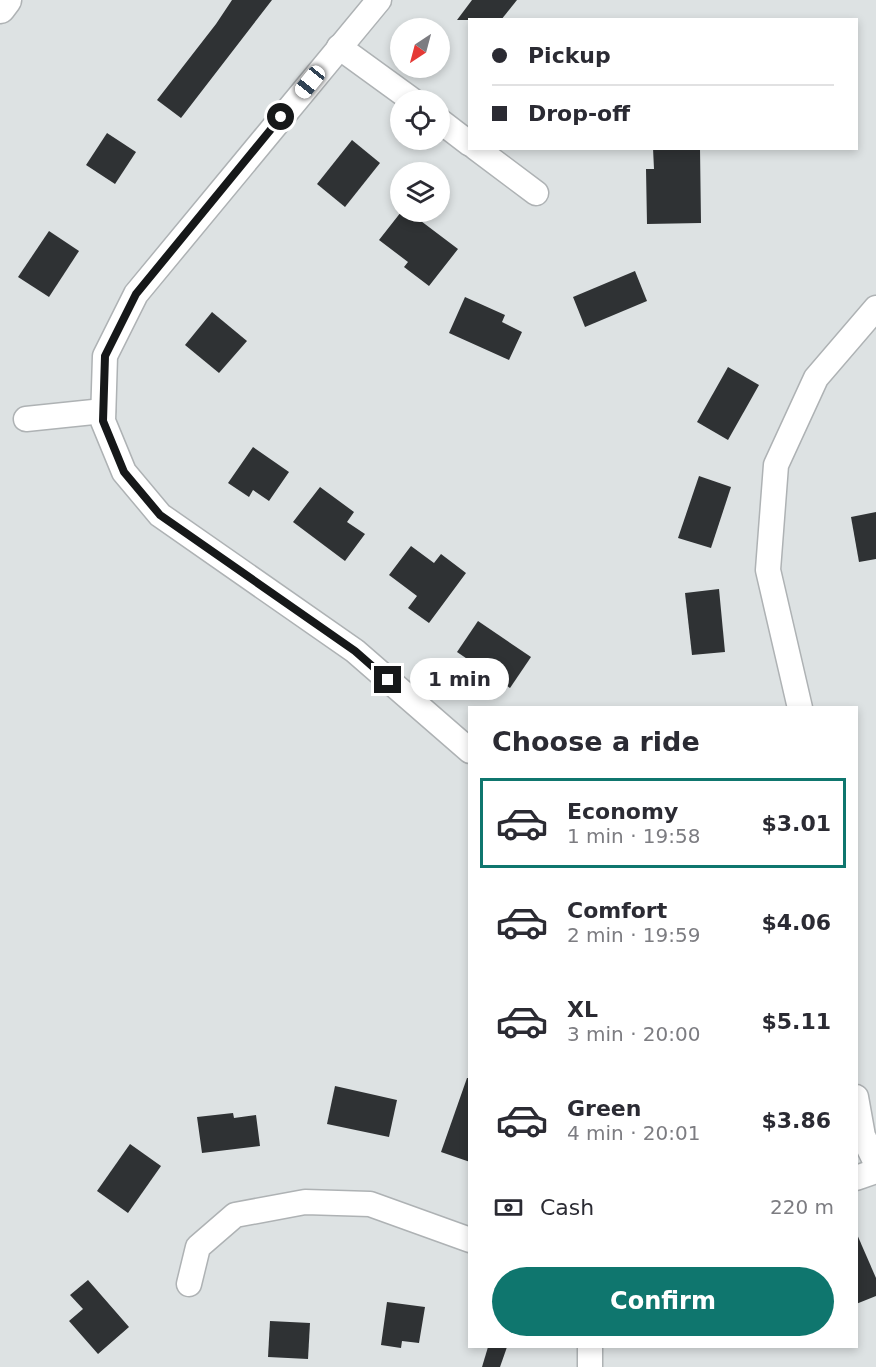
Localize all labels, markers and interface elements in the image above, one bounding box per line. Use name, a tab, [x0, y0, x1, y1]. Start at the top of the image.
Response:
north arrow	[390, 18, 450, 78]
map controls	[390, 18, 450, 222]
text: Pickup	[528, 43, 611, 68]
car	[292, 62, 328, 102]
button: locate	[390, 90, 450, 150]
text: Drop-off	[528, 101, 630, 126]
route start	[267, 103, 294, 130]
button: layers	[390, 162, 450, 222]
callout: 1 min	[409, 659, 508, 701]
route end	[374, 666, 401, 693]
text: 1 min	[428, 667, 491, 691]
text: Choose a ride	[492, 726, 700, 757]
icon: car	[495, 796, 549, 850]
text: Economy	[567, 799, 678, 824]
text: $3.01	[761, 811, 831, 836]
text: 1 min · 19:58	[567, 824, 701, 848]
icon: car	[495, 895, 549, 949]
text: Comfort	[567, 898, 667, 923]
text: $4.06	[761, 910, 831, 935]
text: 2 min · 19:59	[567, 923, 701, 947]
icon: car	[495, 994, 549, 1048]
text: XL	[567, 997, 598, 1022]
text: $5.11	[761, 1009, 831, 1034]
text: 3 min · 20:00	[567, 1022, 701, 1046]
icon: car	[495, 1093, 549, 1147]
text: Green	[567, 1096, 641, 1121]
text: $3.86	[761, 1108, 831, 1133]
text: 4 min · 20:01	[567, 1121, 701, 1145]
icon: cash	[492, 1191, 525, 1224]
text: Cash	[540, 1195, 594, 1220]
text: 220 m	[770, 1195, 834, 1219]
button: Confirm	[492, 1267, 834, 1336]

